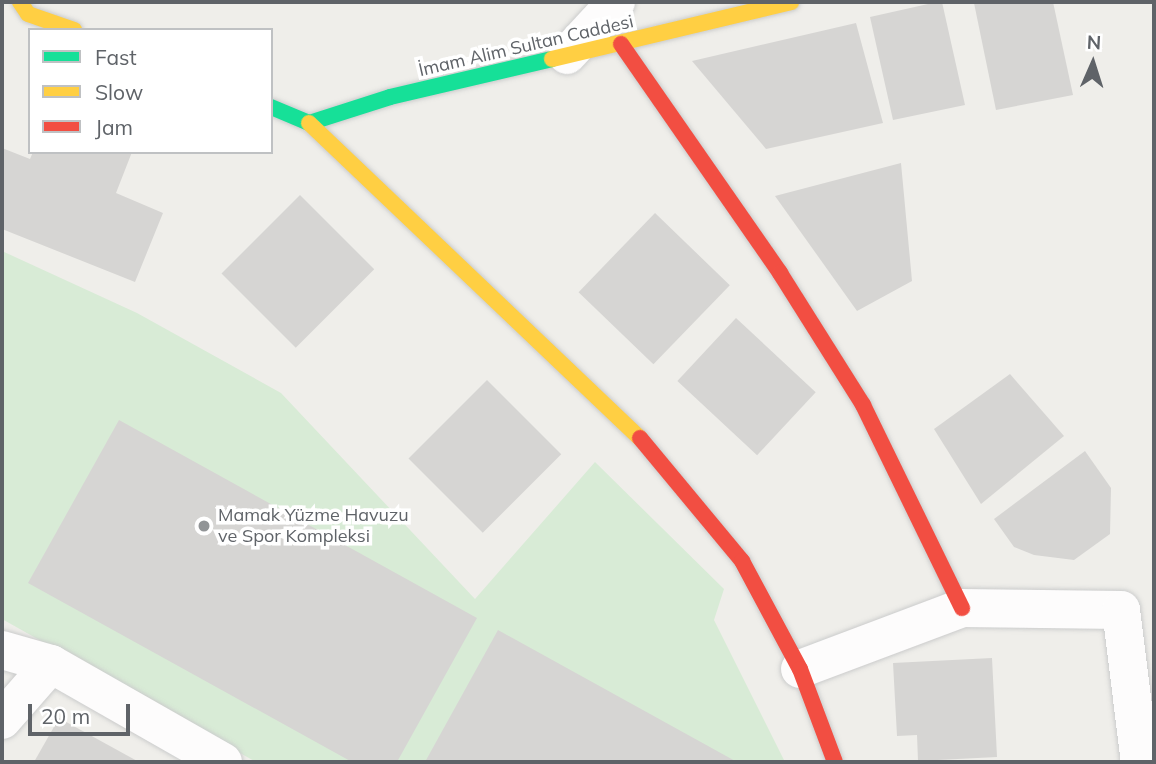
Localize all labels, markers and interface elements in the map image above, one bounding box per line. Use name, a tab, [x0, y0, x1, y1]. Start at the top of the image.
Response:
street label: İmam Alim Sultan Caddesi	[417, 11, 635, 81]
legend	[28, 28, 273, 154]
north arrow	[1058, 28, 1128, 98]
text: N	[1086, 30, 1102, 54]
text: Fast	[95, 44, 137, 70]
text: Slow	[95, 79, 143, 105]
text: Jam	[95, 114, 133, 140]
place label: Mamak Yüzme Havuzu ve Spor Kompleksi	[218, 505, 409, 548]
marker: Mamak Yüzme Havuzu ve Spor Kompleksi	[196, 518, 212, 534]
scale bar	[32, 690, 133, 734]
text: 20 m	[41, 703, 90, 729]

